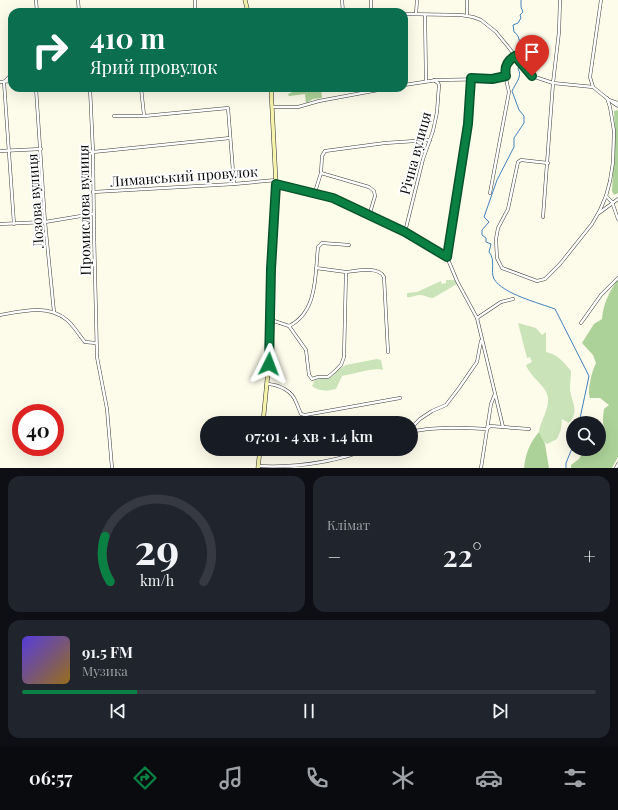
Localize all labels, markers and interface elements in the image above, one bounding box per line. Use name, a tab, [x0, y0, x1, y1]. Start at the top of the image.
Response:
text: 410 m	[90, 19, 165, 56]
icon: right	[24, 24, 76, 76]
pin	[515, 35, 549, 76]
icon: arrive	[521, 41, 543, 63]
text: Ярий провулок	[90, 55, 217, 79]
street label: Річна вулиця	[395, 109, 435, 196]
street label: Промислова вулиця	[73, 144, 95, 276]
street label: Лозова вулиця	[22, 152, 48, 250]
street label: Лиманський провулок	[109, 161, 258, 191]
position arrow	[248, 343, 290, 385]
speed limit sign: 40	[12, 404, 64, 456]
map controls	[566, 416, 606, 456]
button: search	[566, 416, 606, 456]
text: 07:01 · 4 хв · 1.4 km	[245, 426, 373, 446]
text: Клімат	[327, 516, 370, 533]
text: 29	[134, 520, 179, 575]
text: 22°	[442, 535, 482, 575]
text: −	[327, 541, 341, 571]
text: +	[583, 541, 596, 571]
text: km/h	[139, 571, 174, 590]
text: 91.5 FM	[82, 642, 133, 662]
text: Музика	[82, 662, 128, 679]
icon: previous	[107, 700, 129, 722]
icon: pause	[298, 700, 320, 722]
icon: next	[489, 700, 511, 722]
icon: directions	[131, 764, 159, 792]
icon: music	[217, 764, 245, 792]
icon: phone	[303, 764, 331, 792]
icon: climate	[389, 764, 417, 792]
icon: car	[475, 764, 503, 792]
icon: filters	[561, 764, 589, 792]
text: 06:57	[29, 766, 72, 790]

